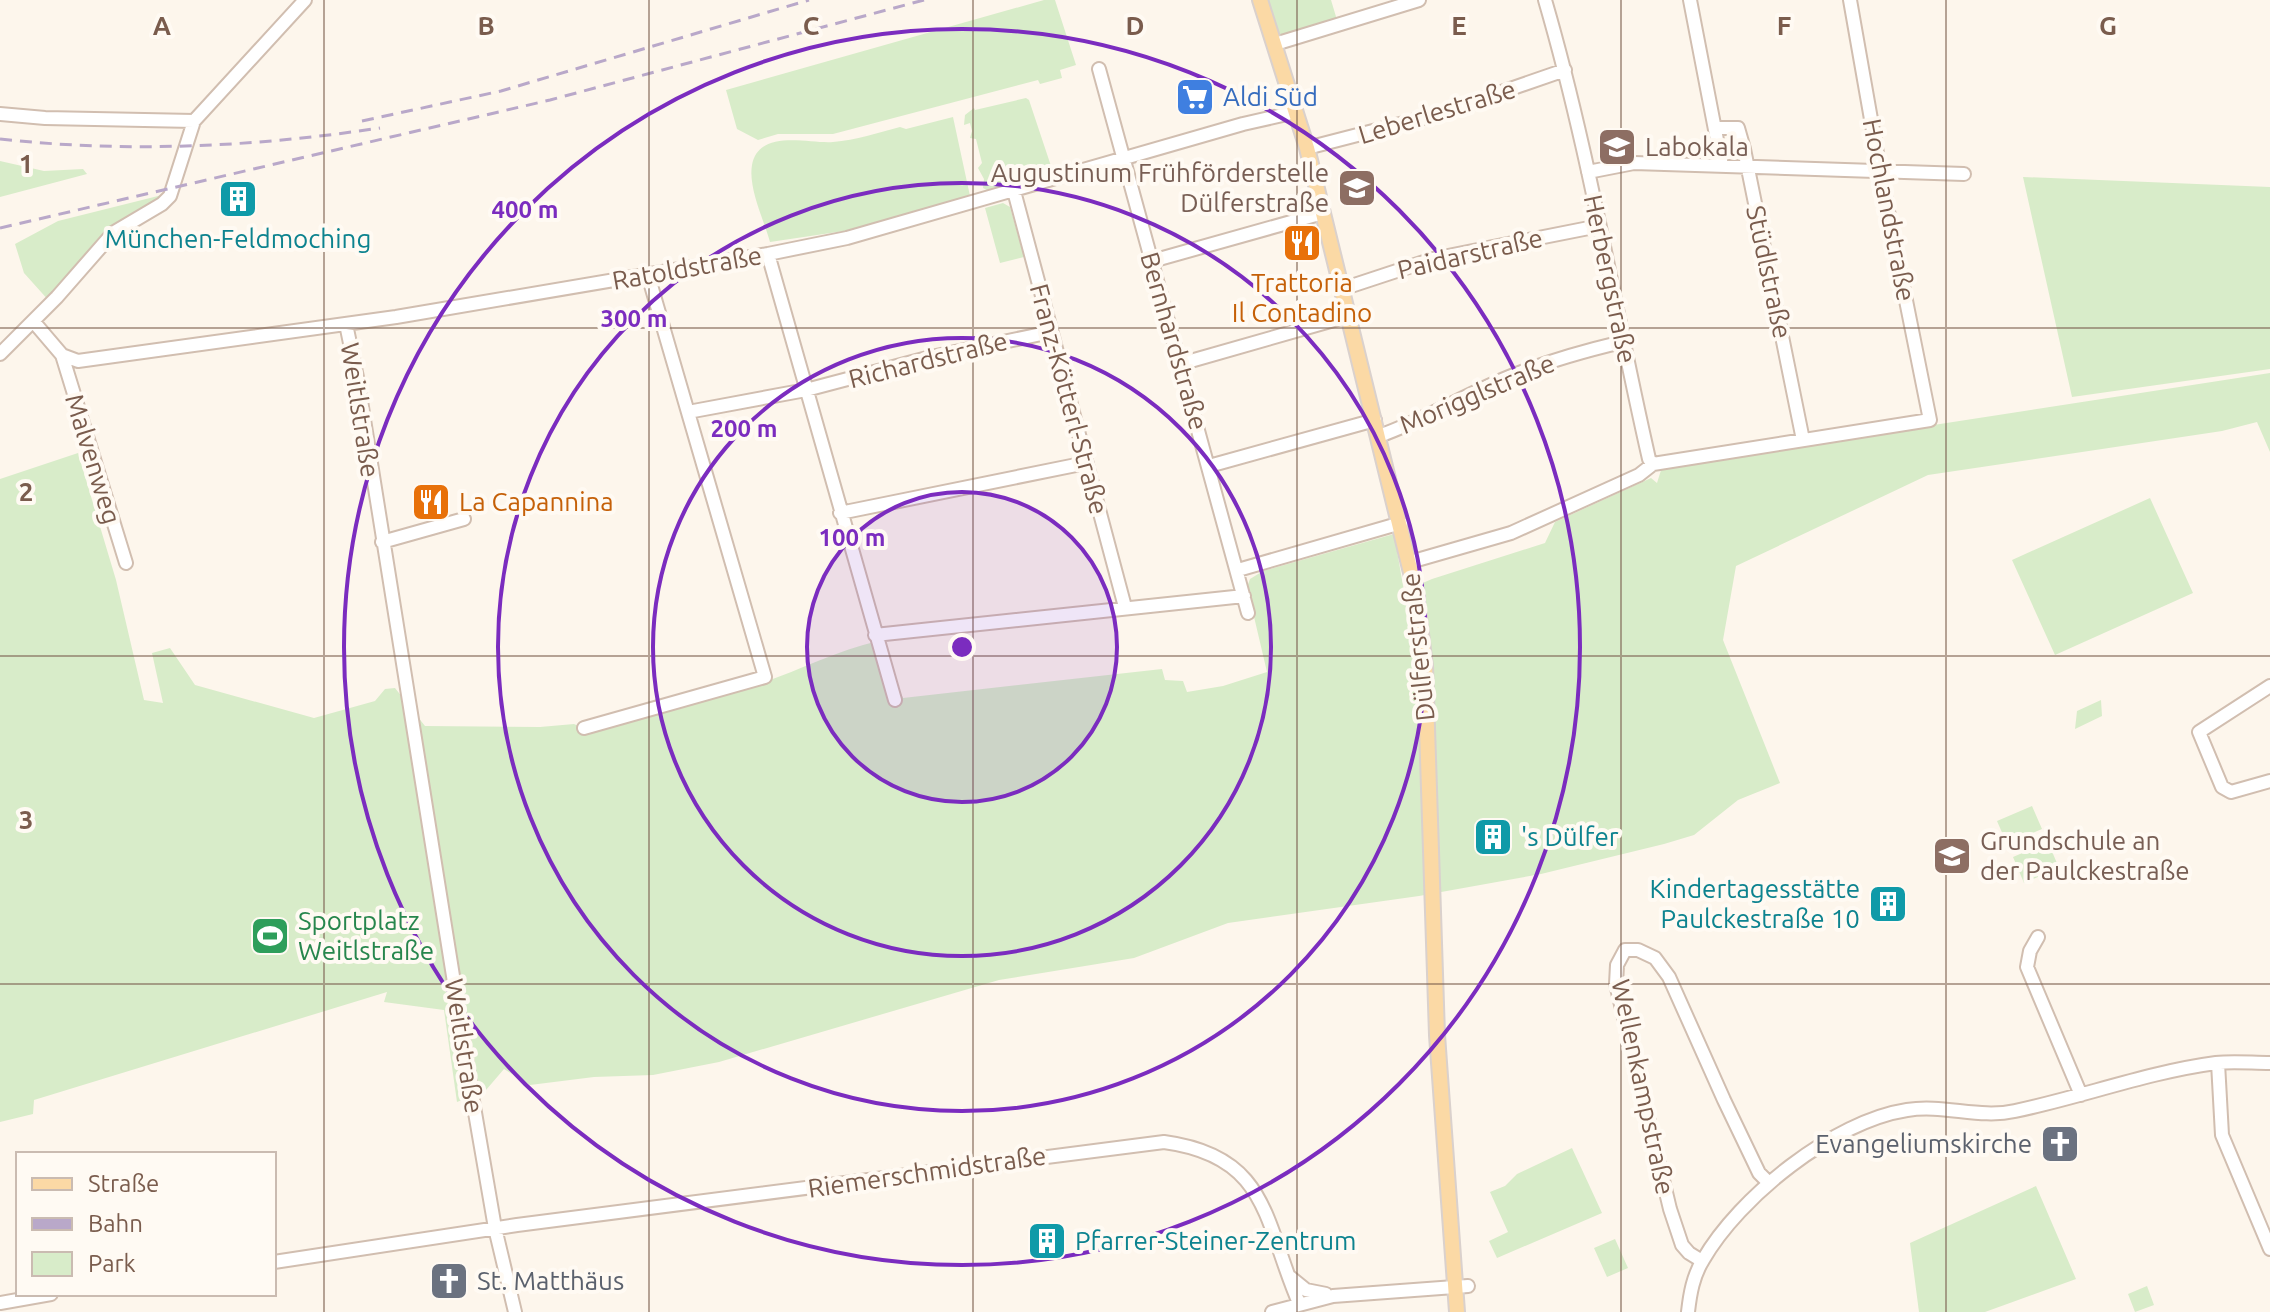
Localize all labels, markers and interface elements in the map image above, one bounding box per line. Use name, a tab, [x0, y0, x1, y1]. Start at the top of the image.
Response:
text: A	[153, 11, 172, 40]
text: B	[477, 11, 495, 40]
text: C	[803, 11, 820, 40]
text: D	[1126, 11, 1144, 40]
text: E	[1451, 11, 1467, 40]
text: F	[1777, 11, 1791, 40]
text: G	[2099, 11, 2117, 40]
street label: Leberlestraße	[1355, 74, 1519, 149]
supermarket icon: Aldi Süd	[1174, 76, 1216, 118]
place label: Aldi Süd	[1223, 82, 1318, 111]
street label: Hochlandstraße	[1858, 116, 1921, 304]
school or university icon: Labokala	[1596, 126, 1638, 168]
place label: Labokala	[1645, 132, 1749, 161]
text: 1	[19, 149, 33, 178]
place label: Augustinum Frühförderstelle Dülferstraße	[991, 158, 1329, 217]
school or university icon: Augustinum Frühförderstelle Dülferstraße	[1336, 167, 1378, 209]
building icon: München-Feldmoching	[217, 178, 259, 220]
street label: Herbergstraße	[1578, 192, 1642, 366]
text: 400 m	[492, 196, 558, 223]
street label: Stüdlstraße	[1741, 203, 1798, 341]
restaurant icon: Trattoria Il Contadino	[1281, 222, 1323, 264]
street label: Paidarstraße	[1394, 223, 1545, 284]
place label: München-Feldmoching	[105, 224, 371, 253]
street label: Ratoldstraße	[610, 240, 764, 295]
street label: Bernhardstraße	[1135, 249, 1214, 433]
place label: Trattoria Il Contadino	[1232, 268, 1372, 327]
street label: Franz-Kötterl-Straße	[1025, 280, 1114, 517]
text: 300 m	[601, 305, 667, 332]
street label: Richardstraße	[845, 326, 1010, 393]
street label: Weitlstraße	[336, 340, 385, 479]
street label: Morigglstraße	[1395, 348, 1559, 439]
street label: Malvenweg	[60, 391, 127, 527]
text: 200 m	[711, 415, 777, 442]
text: 2	[19, 477, 33, 506]
restaurant icon: La Capannina	[410, 481, 452, 523]
place label: La Capannina	[459, 487, 614, 516]
text: 100 m	[819, 524, 885, 551]
street label: Dülferstraße	[1395, 572, 1440, 723]
centre of rings	[948, 633, 976, 661]
text: 3	[19, 805, 33, 834]
building icon: 's Dülfer	[1472, 816, 1514, 858]
place label: 's Dülfer	[1521, 822, 1619, 851]
place label: Grundschule an der Paulckestraße	[1980, 826, 2190, 885]
school or university icon: Grundschule an der Paulckestraße	[1931, 835, 1973, 877]
place label: Kindertagesstätte Paulckestraße 10	[1649, 874, 1860, 933]
building icon: Kindertagesstätte Paulckestraße 10	[1867, 883, 1909, 925]
place label: Sportplatz Weitlstraße	[298, 906, 434, 965]
sports icon: Sportplatz Weitlstraße	[249, 915, 291, 957]
street label: Weitlstraße	[440, 976, 489, 1115]
street label: Wellenkampstraße	[1606, 976, 1681, 1197]
church icon: Evangeliumskirche	[2039, 1123, 2081, 1165]
place label: Evangeliumskirche	[1815, 1129, 2032, 1158]
street label: Riemerschmidstraße	[806, 1140, 1048, 1203]
legend	[16, 1152, 276, 1296]
text: Straße	[88, 1170, 159, 1197]
text: Bahn	[88, 1210, 143, 1237]
building icon: Pfarrer-Steiner-Zentrum	[1026, 1220, 1068, 1262]
place label: Pfarrer-Steiner-Zentrum	[1075, 1226, 1356, 1255]
text: Park	[88, 1250, 136, 1277]
church icon: St. Matthäus	[428, 1260, 470, 1302]
place label: St. Matthäus	[477, 1266, 624, 1295]

